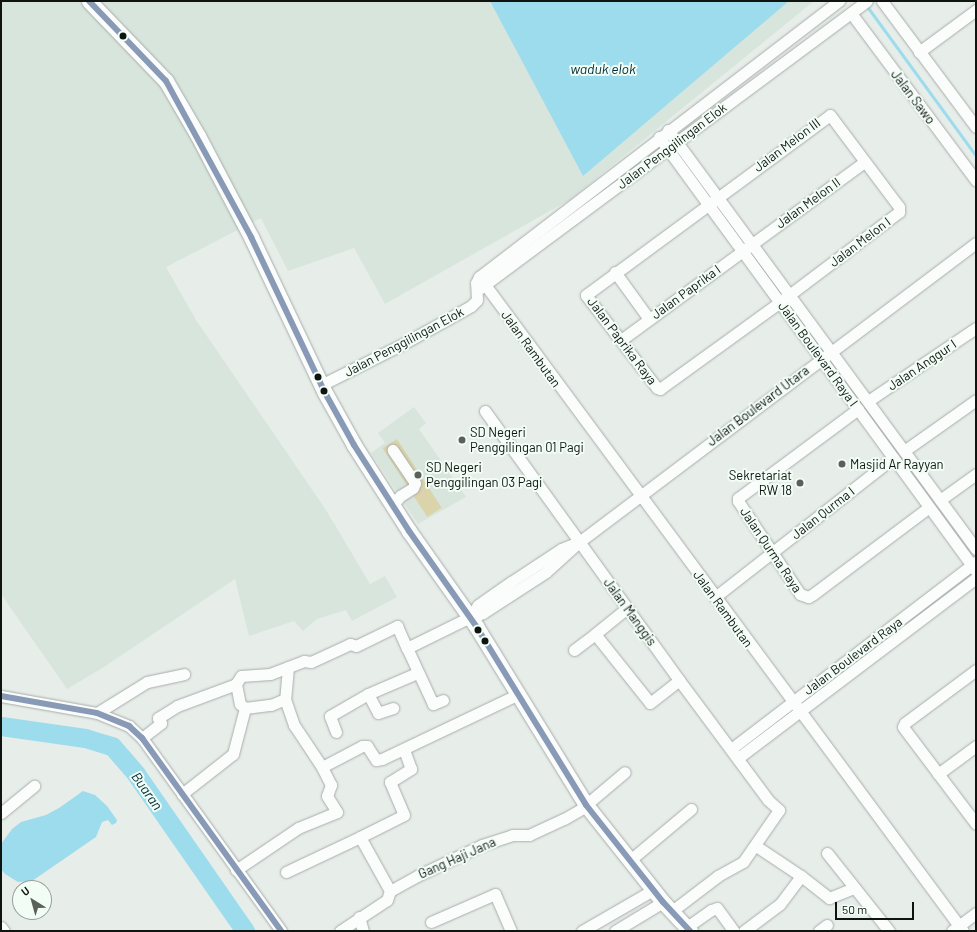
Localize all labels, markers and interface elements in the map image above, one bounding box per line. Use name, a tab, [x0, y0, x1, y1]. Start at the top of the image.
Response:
unlabelled marker	[118, 31, 128, 41]
water label: waduk elok	[570, 61, 636, 77]
street label: Jalan Sawo	[888, 67, 938, 127]
street label: Jalan Penggilingan Elok	[614, 100, 730, 192]
street label: Jalan Melon III	[751, 115, 823, 175]
street label: Jalan Melon II	[773, 174, 843, 232]
street label: Jalan Melon I	[826, 214, 894, 270]
street label: Jalan Paprika I	[648, 262, 724, 322]
street label: Jalan Paprika Raya	[584, 294, 660, 388]
street label: Jalan Boulevard Raya I	[775, 299, 861, 409]
street label: Jalan Penggilingan Elok	[342, 304, 466, 380]
street label: Jalan Rambutan	[498, 308, 564, 390]
street label: Jalan Anggur I	[885, 336, 959, 394]
street label: Jalan Boulevard Utara	[704, 363, 812, 449]
unlabelled marker	[313, 372, 323, 382]
unlabelled marker	[319, 386, 329, 396]
place label: SD Negeri Penggilingan 01 Pagi	[470, 425, 584, 456]
marker: SD Negeri Penggilingan 01 Pagi	[457, 435, 467, 445]
place label: Masjid Ar Rayyan	[850, 456, 944, 472]
marker: Masjid Ar Rayyan	[837, 459, 847, 469]
place label: SD Negeri Penggilingan 03 Pagi	[426, 460, 542, 491]
place label: Sekretariat RW 18	[729, 468, 792, 499]
marker: SD Negeri Penggilingan 03 Pagi	[413, 470, 423, 480]
marker: Sekretariat RW 18	[795, 478, 805, 488]
street label: Jalan Qurma I	[788, 483, 858, 543]
street label: Jalan Qurma Raya	[737, 504, 805, 596]
street label: Jalan Rambutan	[690, 568, 756, 650]
street label: Jalan Manggis	[600, 575, 660, 649]
street label: Jalan Boulevard Raya	[801, 614, 905, 698]
unlabelled marker	[473, 625, 483, 635]
unlabelled marker	[480, 636, 490, 646]
water label: Buaran	[128, 769, 166, 813]
street label: Gang Haji Jana	[416, 834, 498, 882]
north arrow	[12, 880, 52, 920]
text: U	[18, 884, 32, 898]
scale bar	[837, 894, 916, 920]
text: 50 m	[842, 902, 867, 916]

